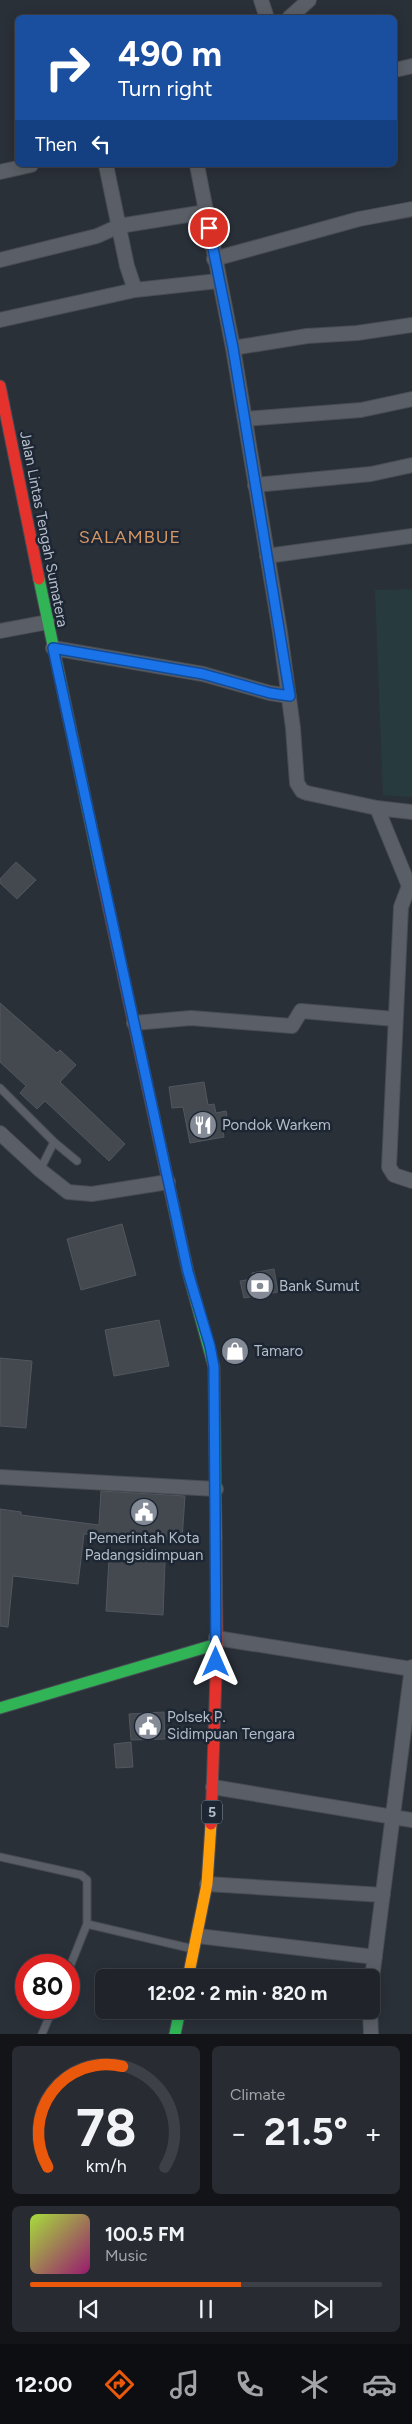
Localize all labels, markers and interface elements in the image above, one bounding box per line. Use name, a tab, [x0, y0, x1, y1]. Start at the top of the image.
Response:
text: 490 m	[118, 33, 222, 75]
icon: right	[35, 35, 100, 100]
text: Turn right	[118, 75, 213, 102]
icon: left	[87, 130, 115, 158]
text: Then	[35, 133, 77, 156]
pin	[188, 207, 230, 249]
icon: arrive	[195, 214, 223, 242]
street label: Jalan Lintas Tengah Sumatera	[16, 430, 72, 628]
district label: SALAMBUE	[79, 526, 181, 548]
restaurant icon: Pondok Warkem	[188, 1110, 218, 1140]
place label: Pondok Warkem	[222, 1116, 331, 1134]
bank icon: Bank Sumut	[245, 1271, 275, 1301]
place label: Bank Sumut	[279, 1277, 360, 1295]
shop icon: Tamaro	[220, 1336, 250, 1366]
place label: Tamaro	[254, 1342, 303, 1360]
public building icon: Pemerintah Kota Padangsidimpuan	[129, 1497, 159, 1527]
place label: Pemerintah Kota Padangsidimpuan	[85, 1529, 203, 1564]
position arrow	[189, 1635, 241, 1687]
place label: Polsek P. Sidimpuan Tengara	[167, 1708, 295, 1743]
public building icon: Polsek P. Sidimpuan Tengara	[133, 1711, 163, 1741]
road number: 5	[202, 1800, 222, 1824]
speed limit sign: 80	[15, 1954, 80, 2019]
text: 12:02 · 2 min · 820 m	[148, 1982, 327, 2005]
text: Climate	[230, 2085, 285, 2104]
text: 78	[76, 2097, 136, 2159]
text: 21.5°	[264, 2109, 348, 2155]
text: −	[230, 2116, 247, 2150]
text: +	[365, 2116, 382, 2150]
text: km/h	[86, 2155, 126, 2176]
text: 100.5 FM	[105, 2223, 185, 2246]
text: Music	[105, 2246, 147, 2265]
icon: previous	[75, 2295, 103, 2323]
icon: pause	[192, 2295, 220, 2323]
icon: next	[309, 2295, 337, 2323]
icon: directions	[102, 2367, 137, 2402]
icon: music	[167, 2367, 202, 2402]
icon: phone	[232, 2367, 267, 2402]
icon: climate	[297, 2367, 332, 2402]
icon: car	[362, 2367, 397, 2402]
text: 12:00	[15, 2371, 72, 2398]

